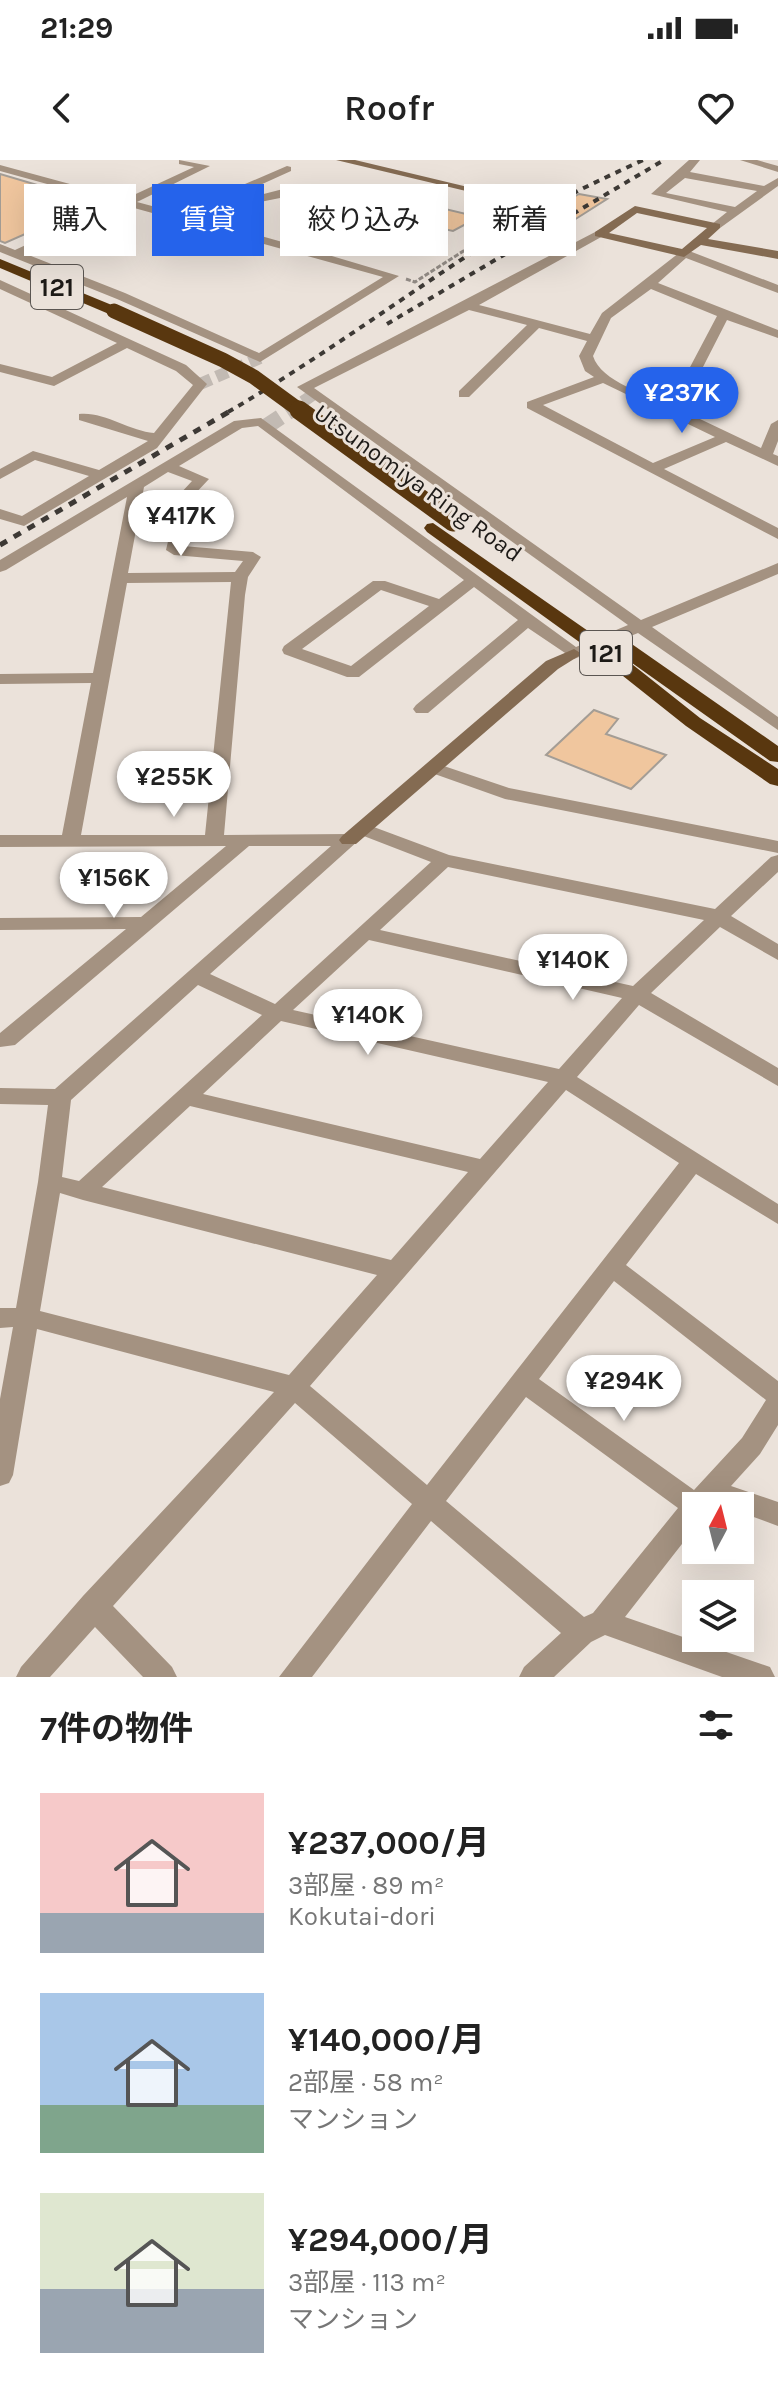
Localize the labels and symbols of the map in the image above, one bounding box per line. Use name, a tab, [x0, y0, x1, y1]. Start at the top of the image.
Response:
road number: 121	[31, 265, 83, 309]
pin: ¥237K	[626, 367, 738, 435]
street label: Utsunomiya Ring Road	[309, 398, 527, 568]
pin: ¥417K	[125, 490, 237, 558]
road number: 121	[580, 631, 632, 675]
pin: ¥255K	[118, 751, 230, 819]
pin: ¥156K	[58, 852, 170, 920]
pin: ¥140K	[517, 934, 629, 1002]
pin: ¥140K	[312, 989, 424, 1057]
pin: ¥294K	[568, 1355, 680, 1423]
north arrow	[682, 1492, 754, 1564]

